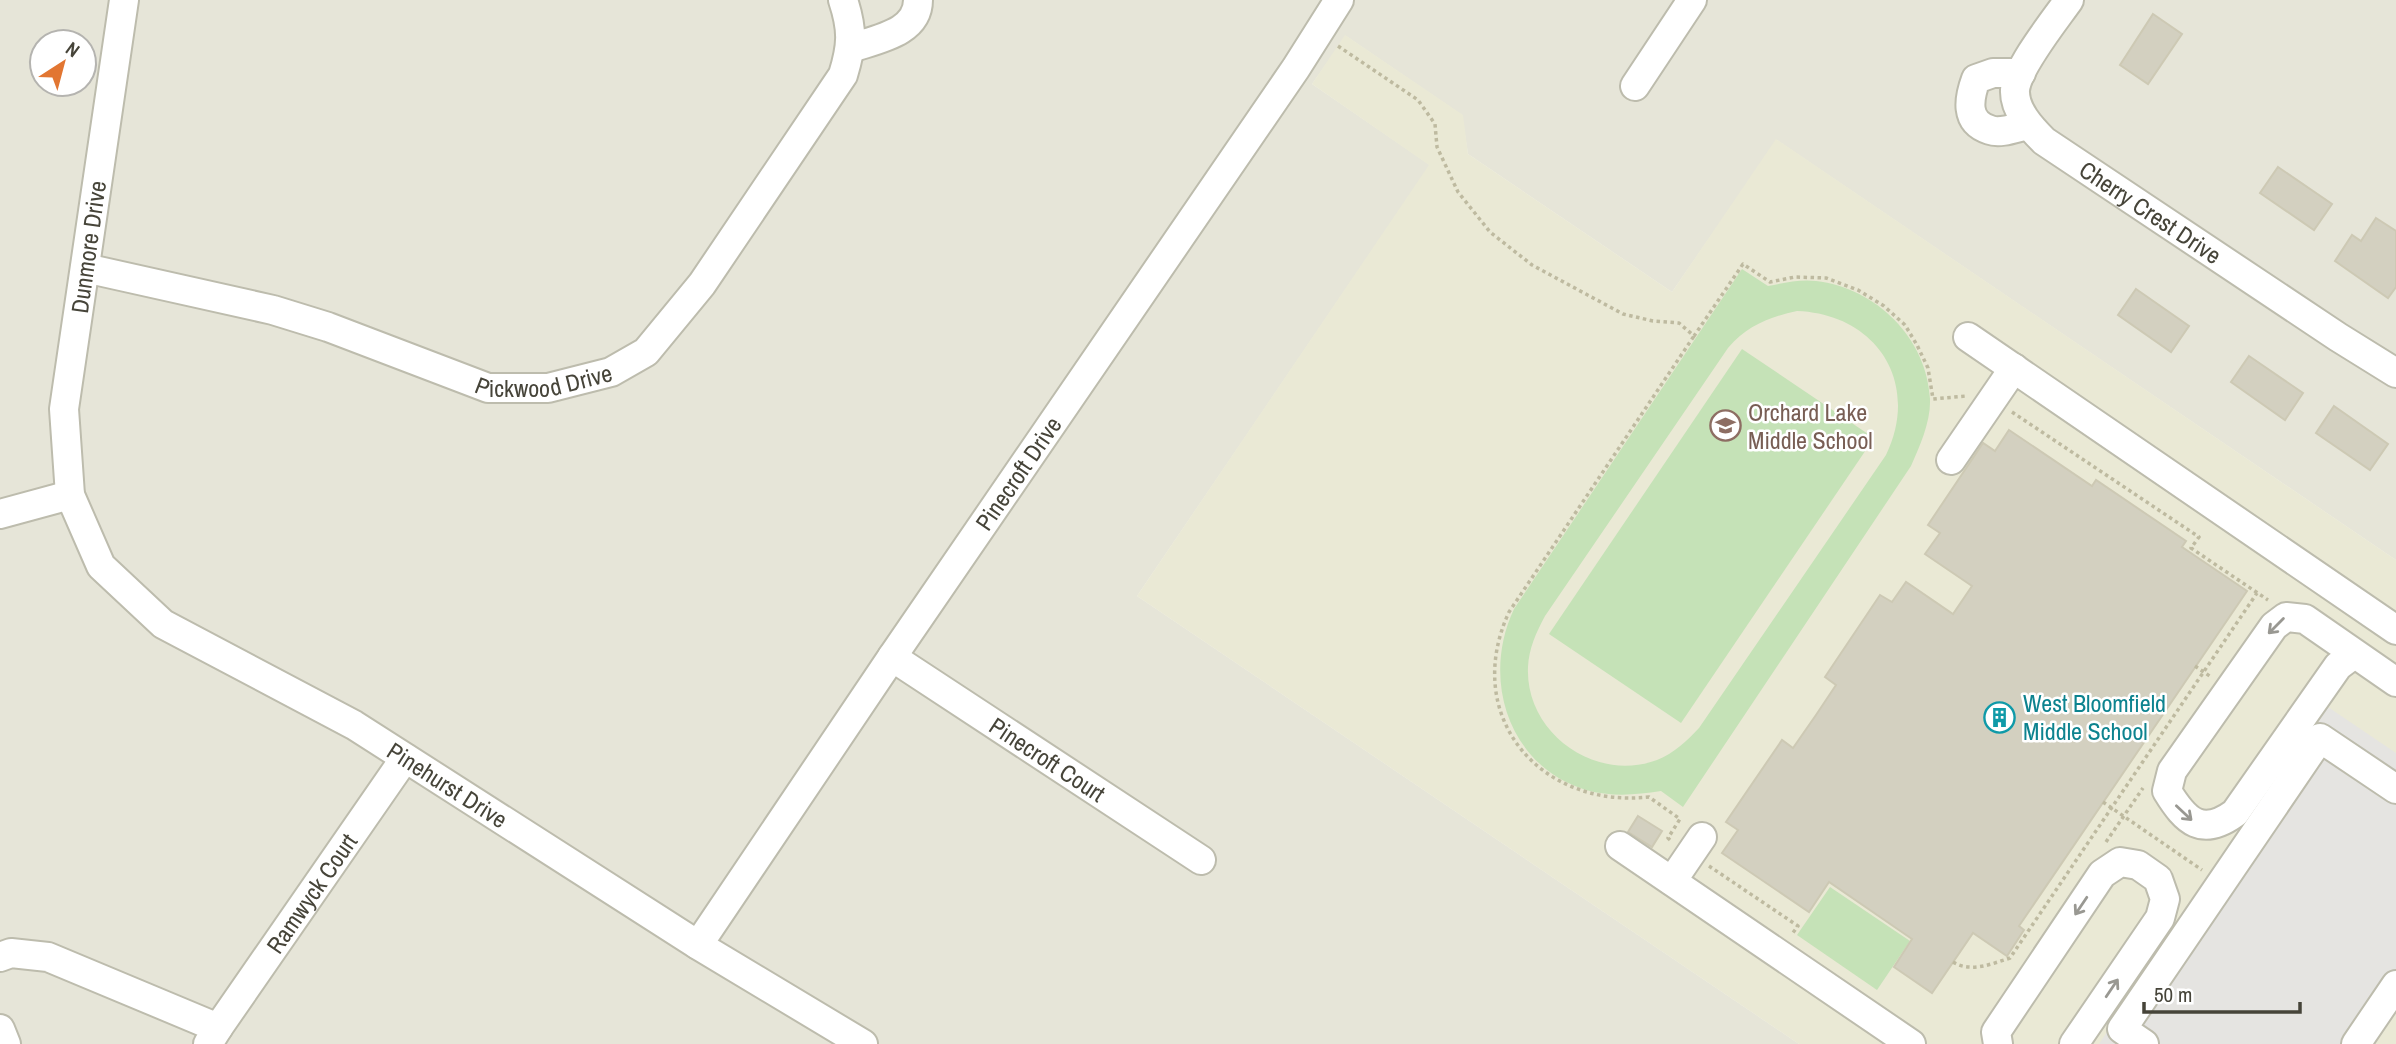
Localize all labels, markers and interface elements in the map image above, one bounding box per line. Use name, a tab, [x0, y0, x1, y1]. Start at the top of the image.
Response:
north arrow	[28, 28, 98, 98]
text: N	[61, 35, 85, 63]
street label: Cherry Crest Drive	[2073, 153, 2228, 271]
street label: Dunmore Drive	[63, 179, 113, 315]
street label: Pickwood Drive	[471, 356, 615, 404]
place label: Orchard Lake Middle School	[1748, 396, 1873, 456]
school or university icon: Orchard Lake Middle School	[1708, 409, 1742, 443]
street label: Pinecroft Drive	[968, 410, 1068, 537]
one-way arrow	[2268, 618, 2285, 635]
place label: West Bloomfield Middle School	[2023, 687, 2166, 747]
building icon: West Bloomfield Middle School	[1983, 700, 2017, 734]
street label: Pinecroft Court	[983, 709, 1112, 809]
street label: Pinehurst Drive	[381, 734, 514, 835]
one-way arrow	[2175, 804, 2193, 821]
street label: Ramwyck Court	[259, 827, 364, 959]
one-way arrow	[2074, 895, 2088, 915]
scale bar	[2144, 970, 2300, 1014]
one-way arrow	[2105, 978, 2119, 998]
text: 50 m	[2154, 980, 2192, 1009]

